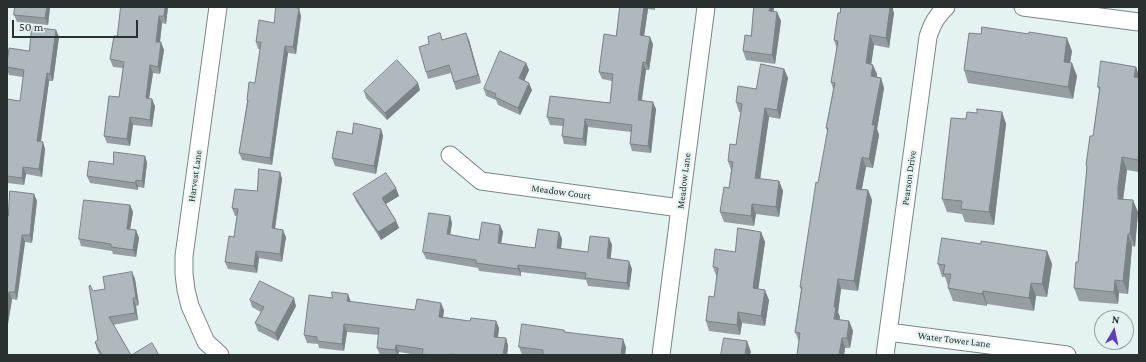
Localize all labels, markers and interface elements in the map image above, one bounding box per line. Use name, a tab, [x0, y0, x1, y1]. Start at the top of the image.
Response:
scale bar	[14, 12, 140, 38]
text: 50 m	[19, 20, 43, 34]
street label: Harvest Lane	[185, 149, 205, 203]
street label: Pearson Drive	[899, 150, 919, 206]
street label: Meadow Lane	[675, 152, 693, 210]
street label: Meadow Court	[531, 182, 591, 202]
north arrow	[1094, 310, 1134, 350]
text: N	[1111, 313, 1120, 326]
street label: Water Tower Lane	[917, 330, 991, 350]

